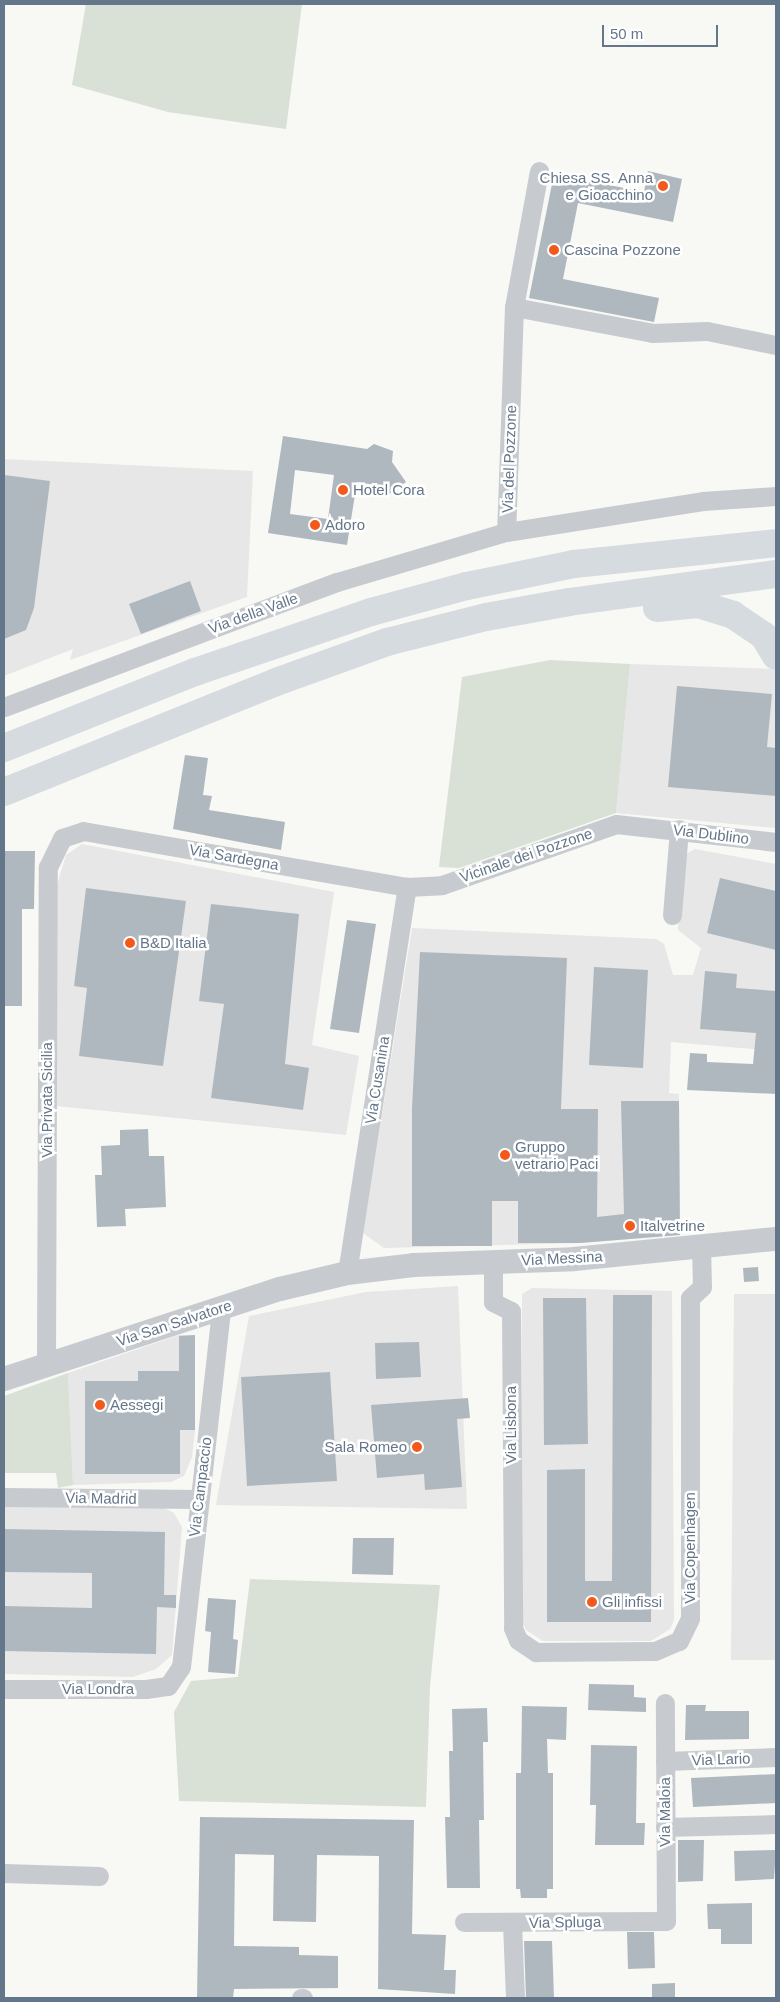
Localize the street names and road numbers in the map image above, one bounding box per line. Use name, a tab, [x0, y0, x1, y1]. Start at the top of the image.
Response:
street label: Via del Pozzone	[498, 405, 520, 513]
street label: Via della Valle	[206, 589, 300, 637]
street label: Via Dublino	[672, 820, 750, 848]
street label: Vicinale dei Pozzone	[457, 824, 595, 886]
street label: Via Sardegna	[188, 840, 280, 874]
street label: Via Cusanina	[361, 1035, 393, 1125]
street label: Via Privata Sicilia	[38, 1042, 56, 1158]
street label: Via Messina	[521, 1247, 603, 1269]
street label: Via San Salvatore	[114, 1296, 234, 1350]
street label: Via Lisbona	[502, 1386, 520, 1464]
street label: Via Campaccio	[185, 1436, 215, 1538]
street label: Via Madrid	[65, 1488, 137, 1508]
street label: Via Copenhagen	[681, 1492, 699, 1604]
street label: Via Londra	[62, 1680, 134, 1698]
street label: Via Lario	[691, 1749, 751, 1769]
street label: Via Maloia	[656, 1777, 674, 1847]
street label: Via Spluga	[529, 1912, 601, 1932]

